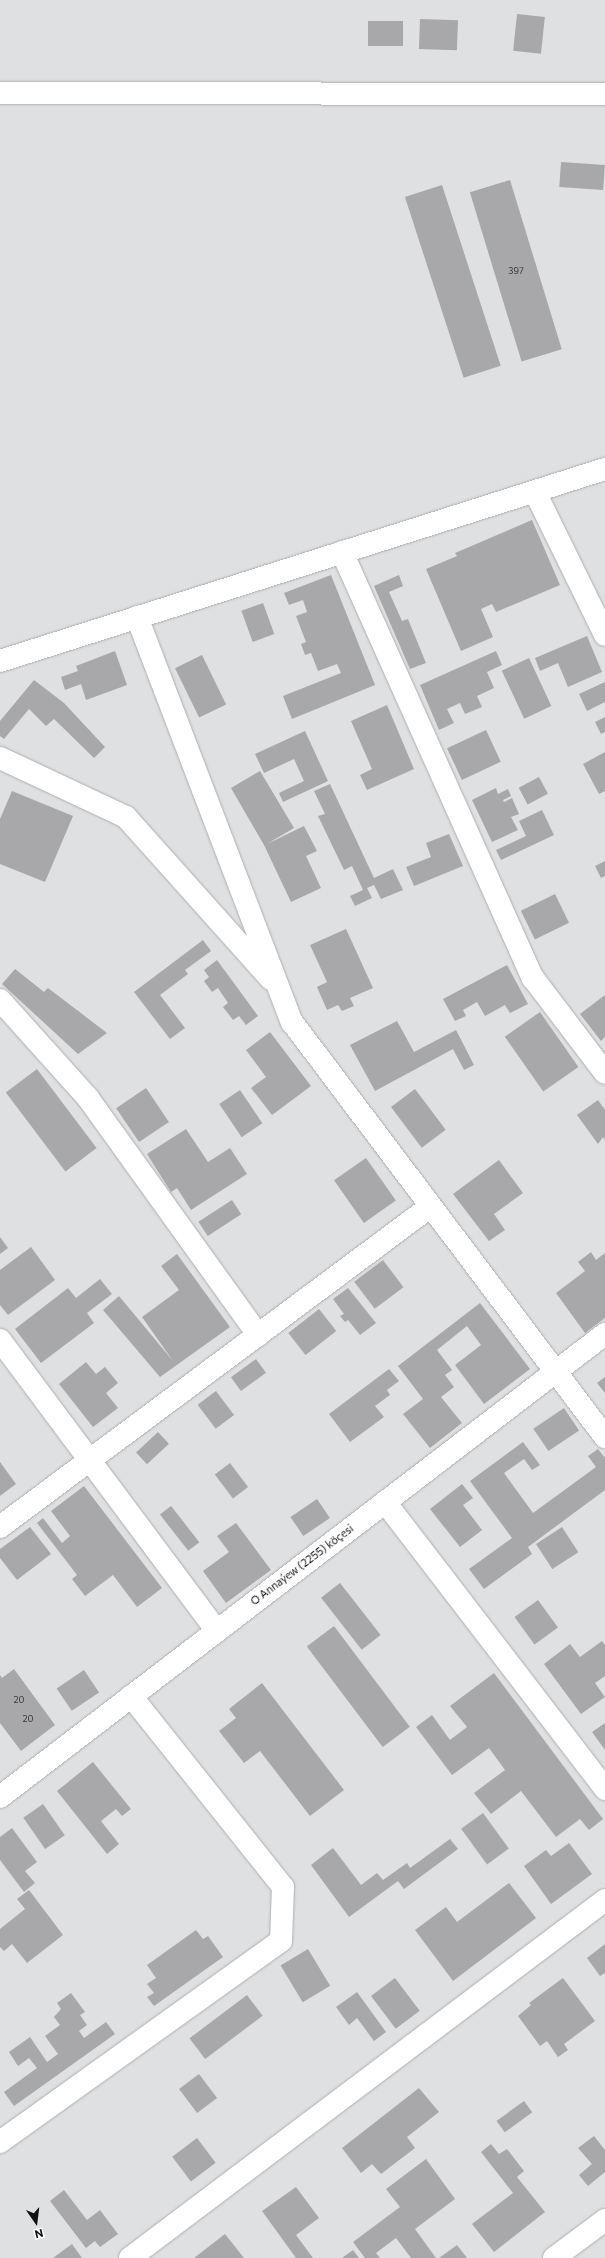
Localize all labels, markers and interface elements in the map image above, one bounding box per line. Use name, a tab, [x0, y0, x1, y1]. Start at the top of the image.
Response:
house number: 397	[508, 266, 524, 276]
street label: O Annaýew (2255) köçesi	[248, 1522, 356, 1608]
house number: 20	[14, 1695, 24, 1705]
house number: 20	[23, 1714, 33, 1724]
north arrow	[16, 2202, 56, 2242]
text: N	[33, 2227, 45, 2241]

